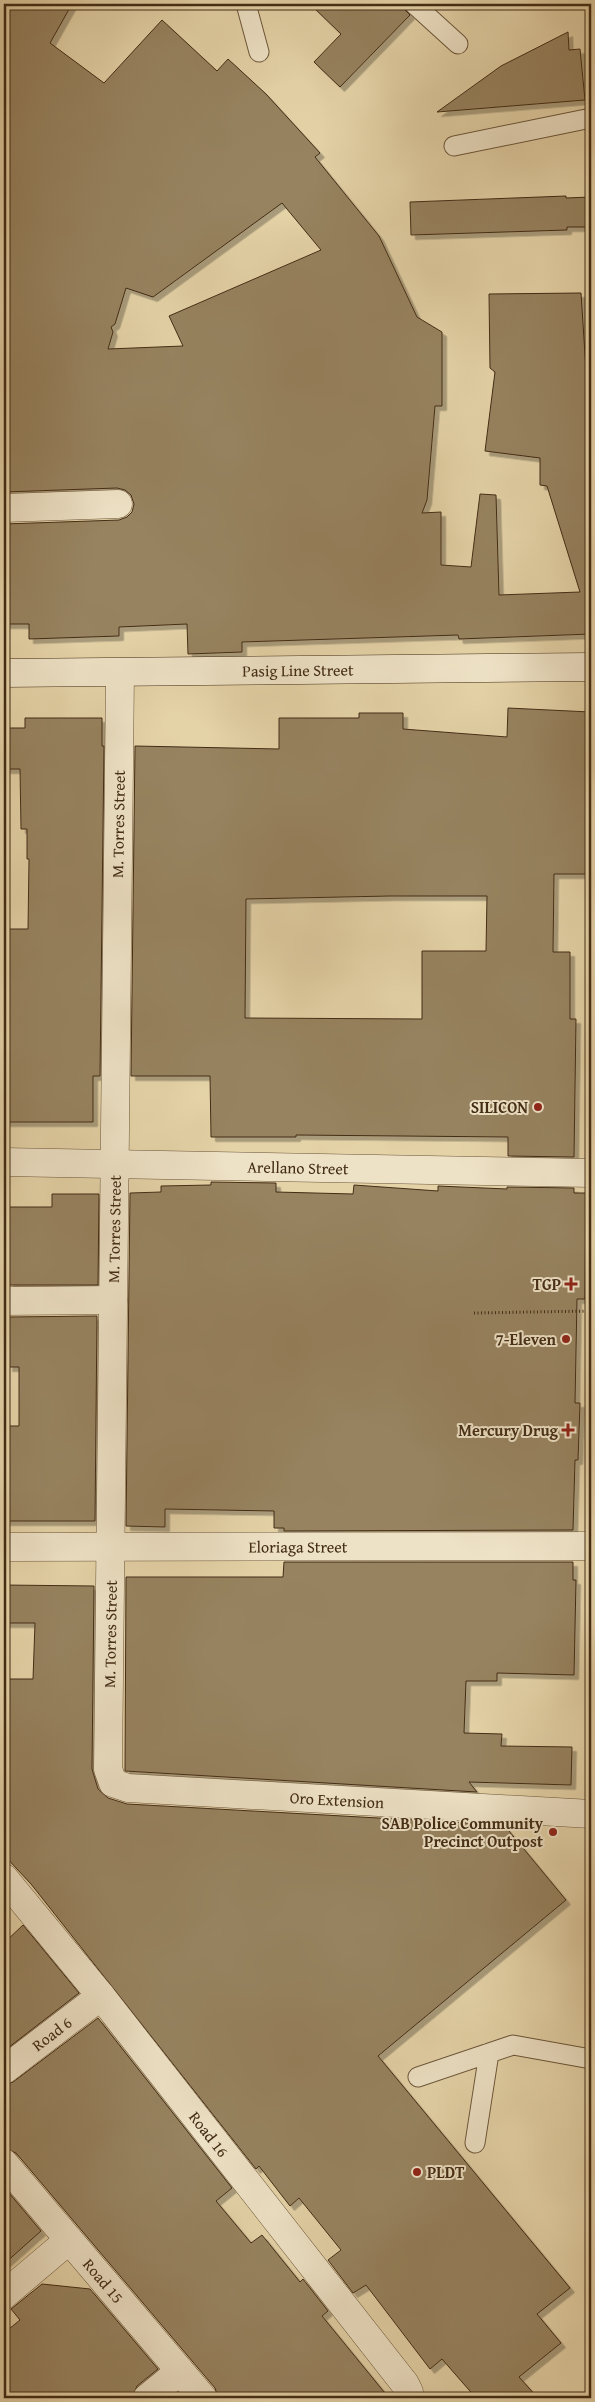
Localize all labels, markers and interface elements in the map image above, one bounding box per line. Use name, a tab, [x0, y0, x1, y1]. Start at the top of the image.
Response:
street label: Pasig Line Street	[242, 657, 354, 683]
street label: M. Torres Street	[105, 770, 131, 878]
place label: SILICON	[471, 1095, 528, 1119]
marker: SILICON	[532, 1101, 544, 1113]
street label: Arellano Street	[247, 1155, 349, 1180]
street label: M. Torres Street	[101, 1175, 127, 1283]
place label: TGP	[533, 1272, 561, 1296]
marker: TGP	[565, 1278, 577, 1290]
place label: 7-Eleven	[495, 1327, 557, 1351]
marker: 7-Eleven	[560, 1333, 572, 1345]
place label: Mercury Drug	[458, 1418, 559, 1442]
marker: Mercury Drug	[562, 1424, 574, 1436]
street label: Eloriaga Street	[248, 1534, 348, 1559]
street label: M. Torres Street	[97, 1580, 123, 1688]
street label: Oro Extension	[289, 1785, 385, 1814]
place label: SAB Police Community Precinct Outpost	[382, 1811, 544, 1853]
marker: SAB Police Community Precinct Outpost	[547, 1826, 559, 1838]
street label: Road 6	[27, 2010, 77, 2057]
street label: Road 16	[183, 2106, 235, 2162]
place label: PLDT	[427, 2160, 465, 2184]
marker: PLDT	[411, 2166, 423, 2178]
street label: Road 15	[77, 2253, 130, 2308]

